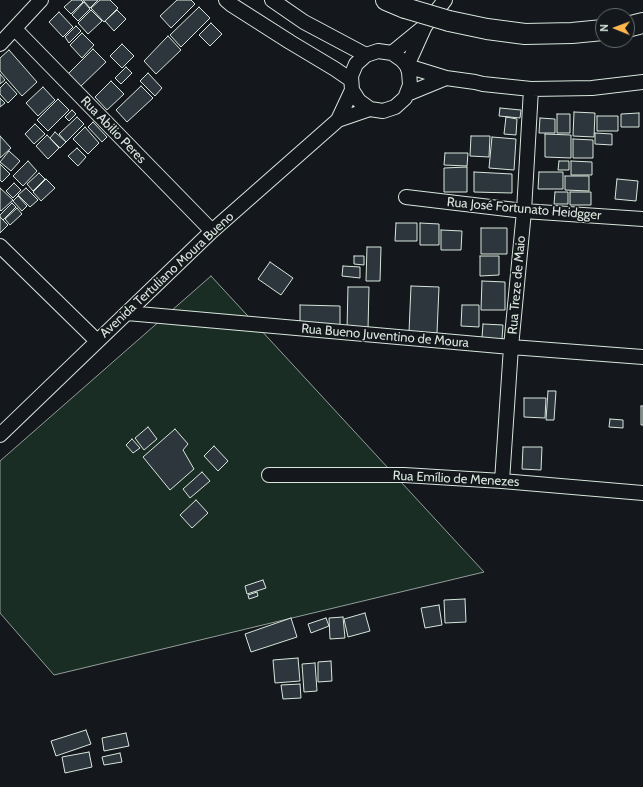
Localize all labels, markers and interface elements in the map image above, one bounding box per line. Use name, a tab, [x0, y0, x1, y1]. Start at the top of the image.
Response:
north arrow	[595, 8, 635, 48]
text: N	[597, 24, 611, 32]
street label: Rua Abilio Peres	[77, 93, 149, 167]
street label: Rua José Fortunato Heidgger	[446, 194, 602, 224]
street label: Avenida Tertuliano Moura Bueno	[97, 209, 237, 341]
street label: Rua Treze de Maio	[505, 235, 529, 335]
street label: Rua Bueno Juventino de Moura	[301, 321, 469, 351]
street label: Rua Emílio de Menezes	[392, 468, 520, 490]

